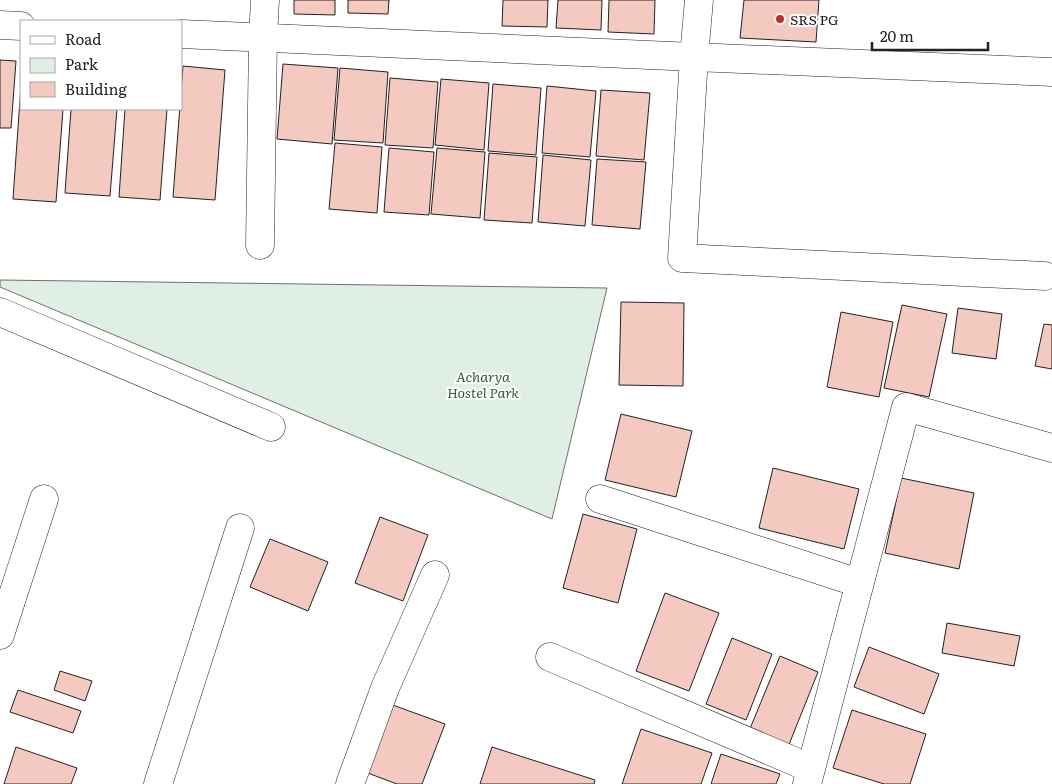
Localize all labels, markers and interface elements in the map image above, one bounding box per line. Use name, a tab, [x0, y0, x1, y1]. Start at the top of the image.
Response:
place label: SRS PG	[790, 9, 839, 29]
marker: SRS PG	[774, 13, 786, 25]
legend	[20, 20, 182, 110]
scale bar	[872, 20, 988, 52]
text: 20 m	[880, 24, 914, 47]
text: Road	[65, 27, 101, 50]
text: Park	[65, 52, 99, 75]
text: Building	[65, 77, 127, 100]
park label: Acharya Hostel Park	[447, 366, 519, 402]

